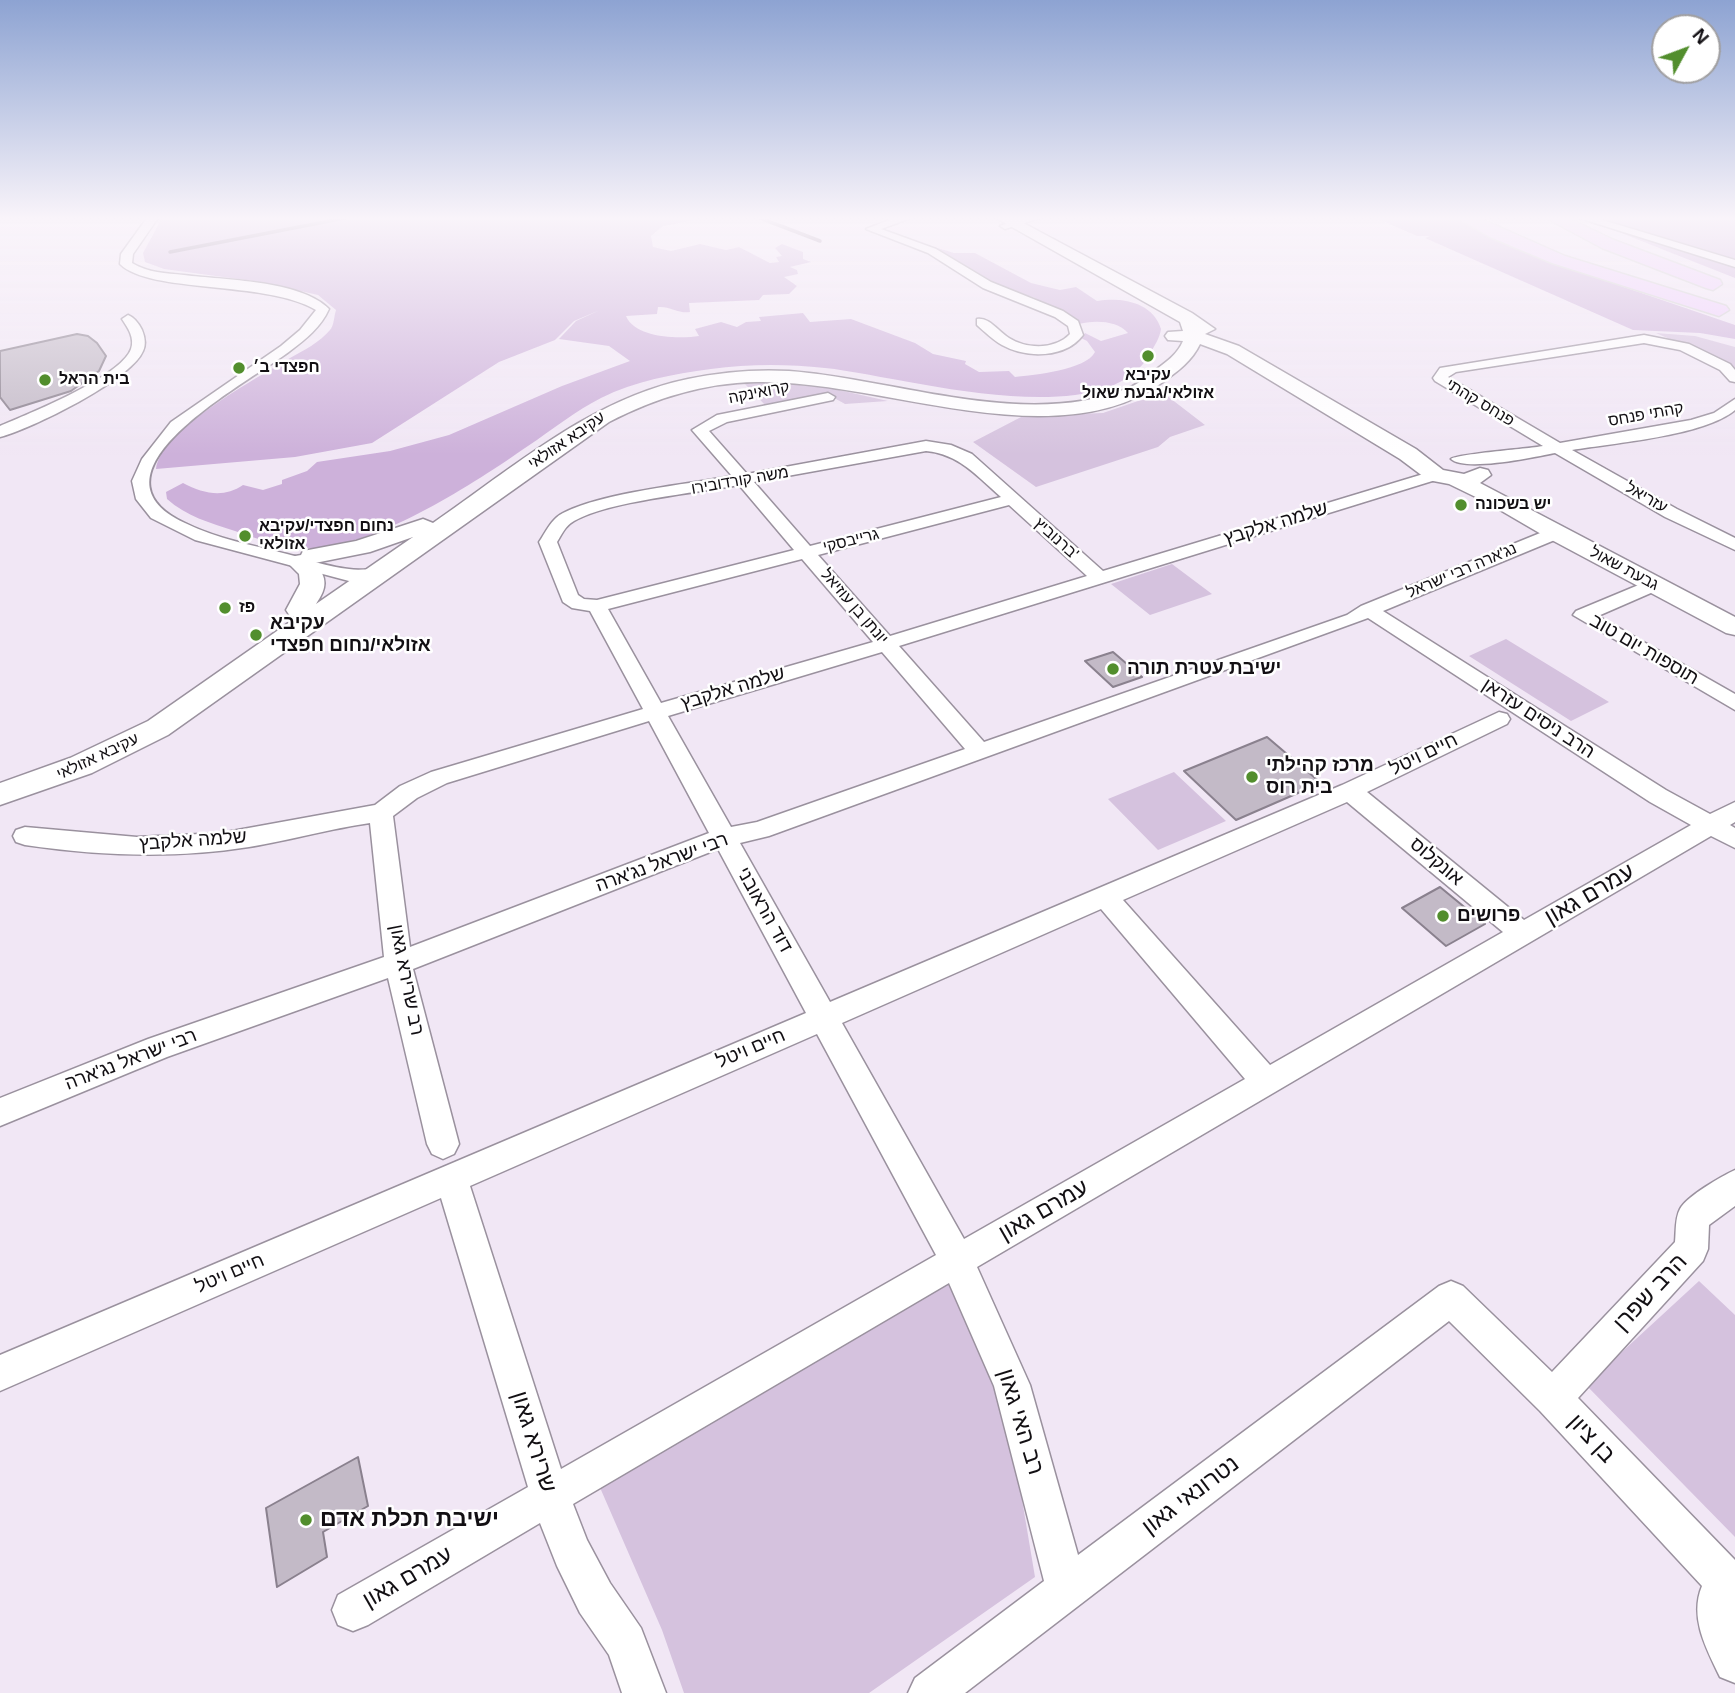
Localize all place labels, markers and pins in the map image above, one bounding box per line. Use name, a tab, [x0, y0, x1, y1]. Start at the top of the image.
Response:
marker: עקיבא אזולאי/גבעת שאול	[1140, 348, 1156, 364]
place label: חפצדי ב׳	[253, 358, 320, 378]
marker: חפצדי ב׳	[231, 360, 247, 376]
place label: עקיבא אזולאי/גבעת שאול	[1082, 366, 1214, 404]
place label: בית הראל	[59, 370, 129, 390]
marker: בית הראל	[37, 372, 53, 388]
place label: יש בשכונה	[1475, 495, 1551, 515]
marker: יש בשכונה	[1453, 497, 1469, 513]
place label: נחום חפצדי/עקיבא אזולאי	[259, 517, 394, 555]
marker: נחום חפצדי/עקיבא אזולאי	[237, 528, 253, 544]
place label: פז	[239, 598, 255, 618]
marker: פז	[217, 600, 233, 616]
place label: עקיבא אזולאי/נחום חפצדי	[270, 613, 431, 657]
marker: עקיבא אזולאי/נחום חפצדי	[248, 627, 264, 643]
place label: ישיבת עטרת תורה	[1127, 658, 1281, 680]
marker: ישיבת עטרת תורה	[1105, 661, 1121, 677]
place label: מרכז קהילתי בית רוס	[1266, 755, 1374, 799]
marker: מרכז קהילתי בית רוס	[1244, 769, 1260, 785]
place label: פרושים	[1457, 905, 1520, 927]
marker: פרושים	[1435, 908, 1451, 924]
place label: ישיבת תכלת אדם	[320, 1506, 499, 1534]
marker: ישיבת תכלת אדם	[298, 1512, 314, 1528]

